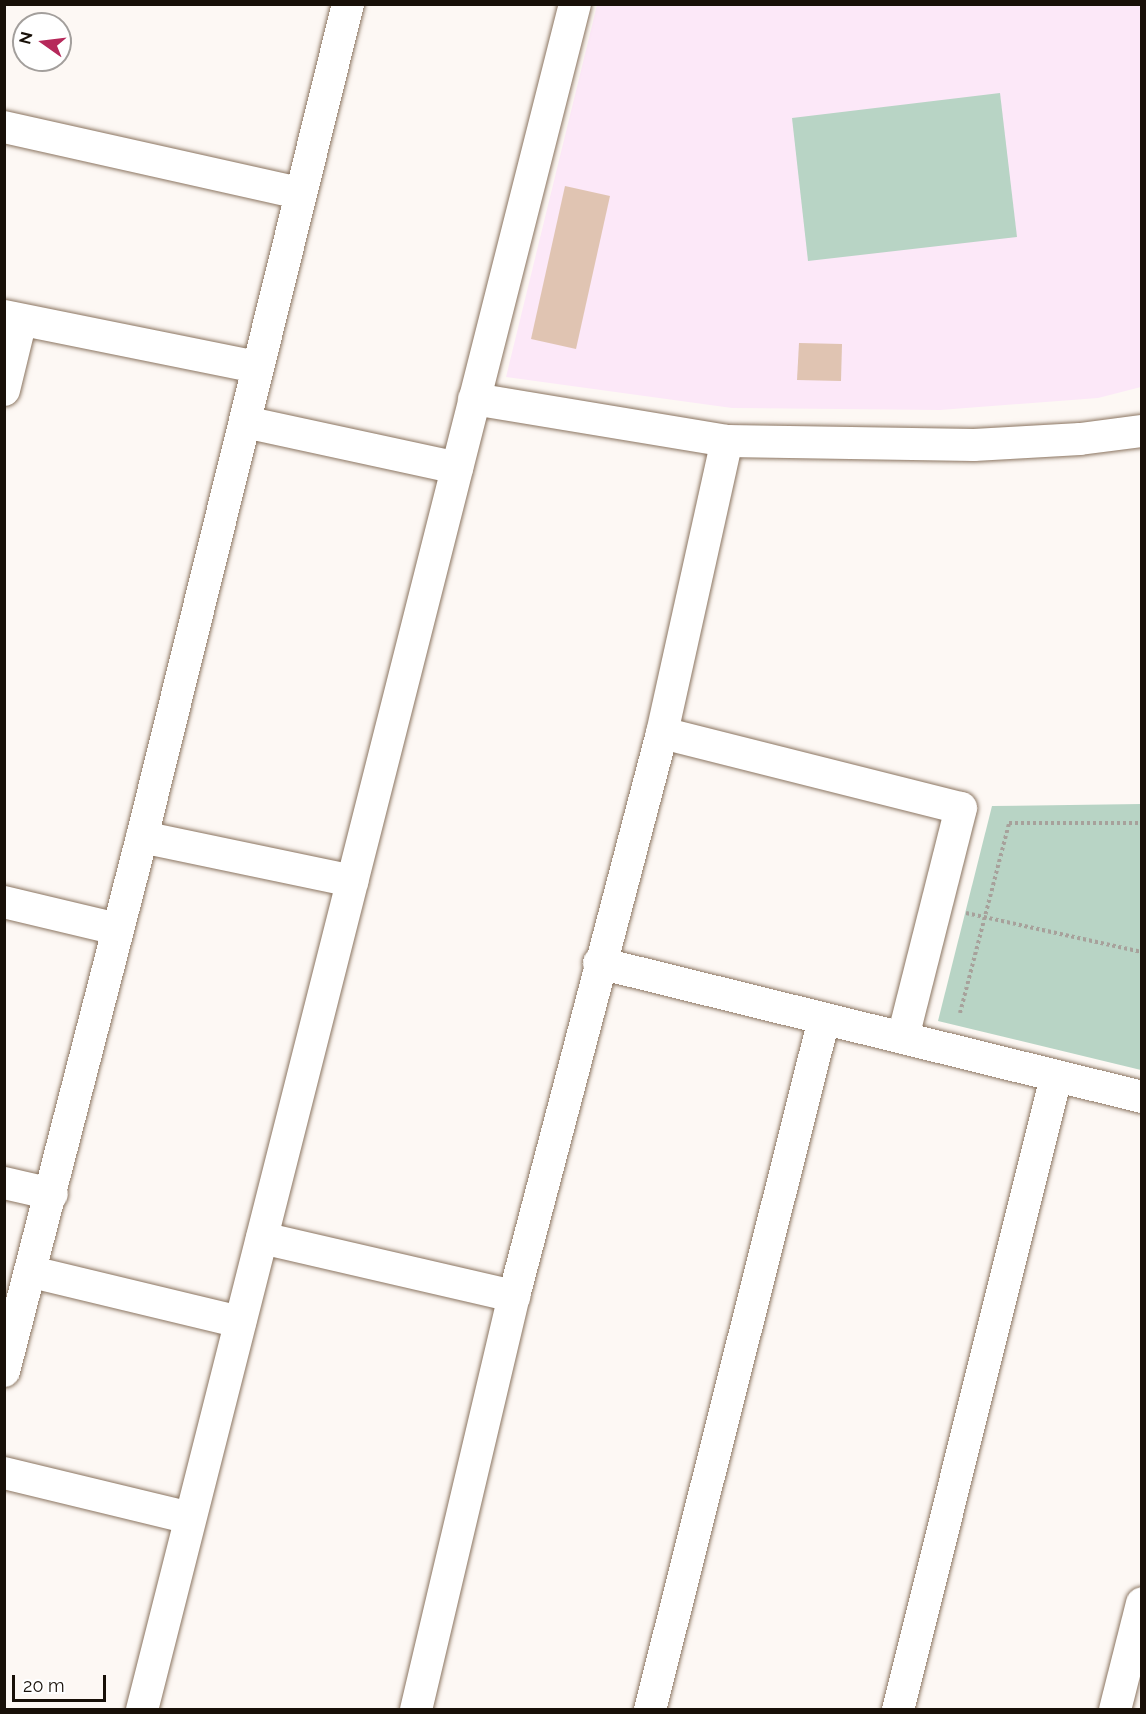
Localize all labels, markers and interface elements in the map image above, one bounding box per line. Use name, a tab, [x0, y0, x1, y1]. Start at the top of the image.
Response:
north arrow	[12, 12, 72, 72]
text: N	[15, 30, 37, 46]
scale bar	[15, 1663, 110, 1701]
text: 20 m	[23, 1675, 65, 1696]

